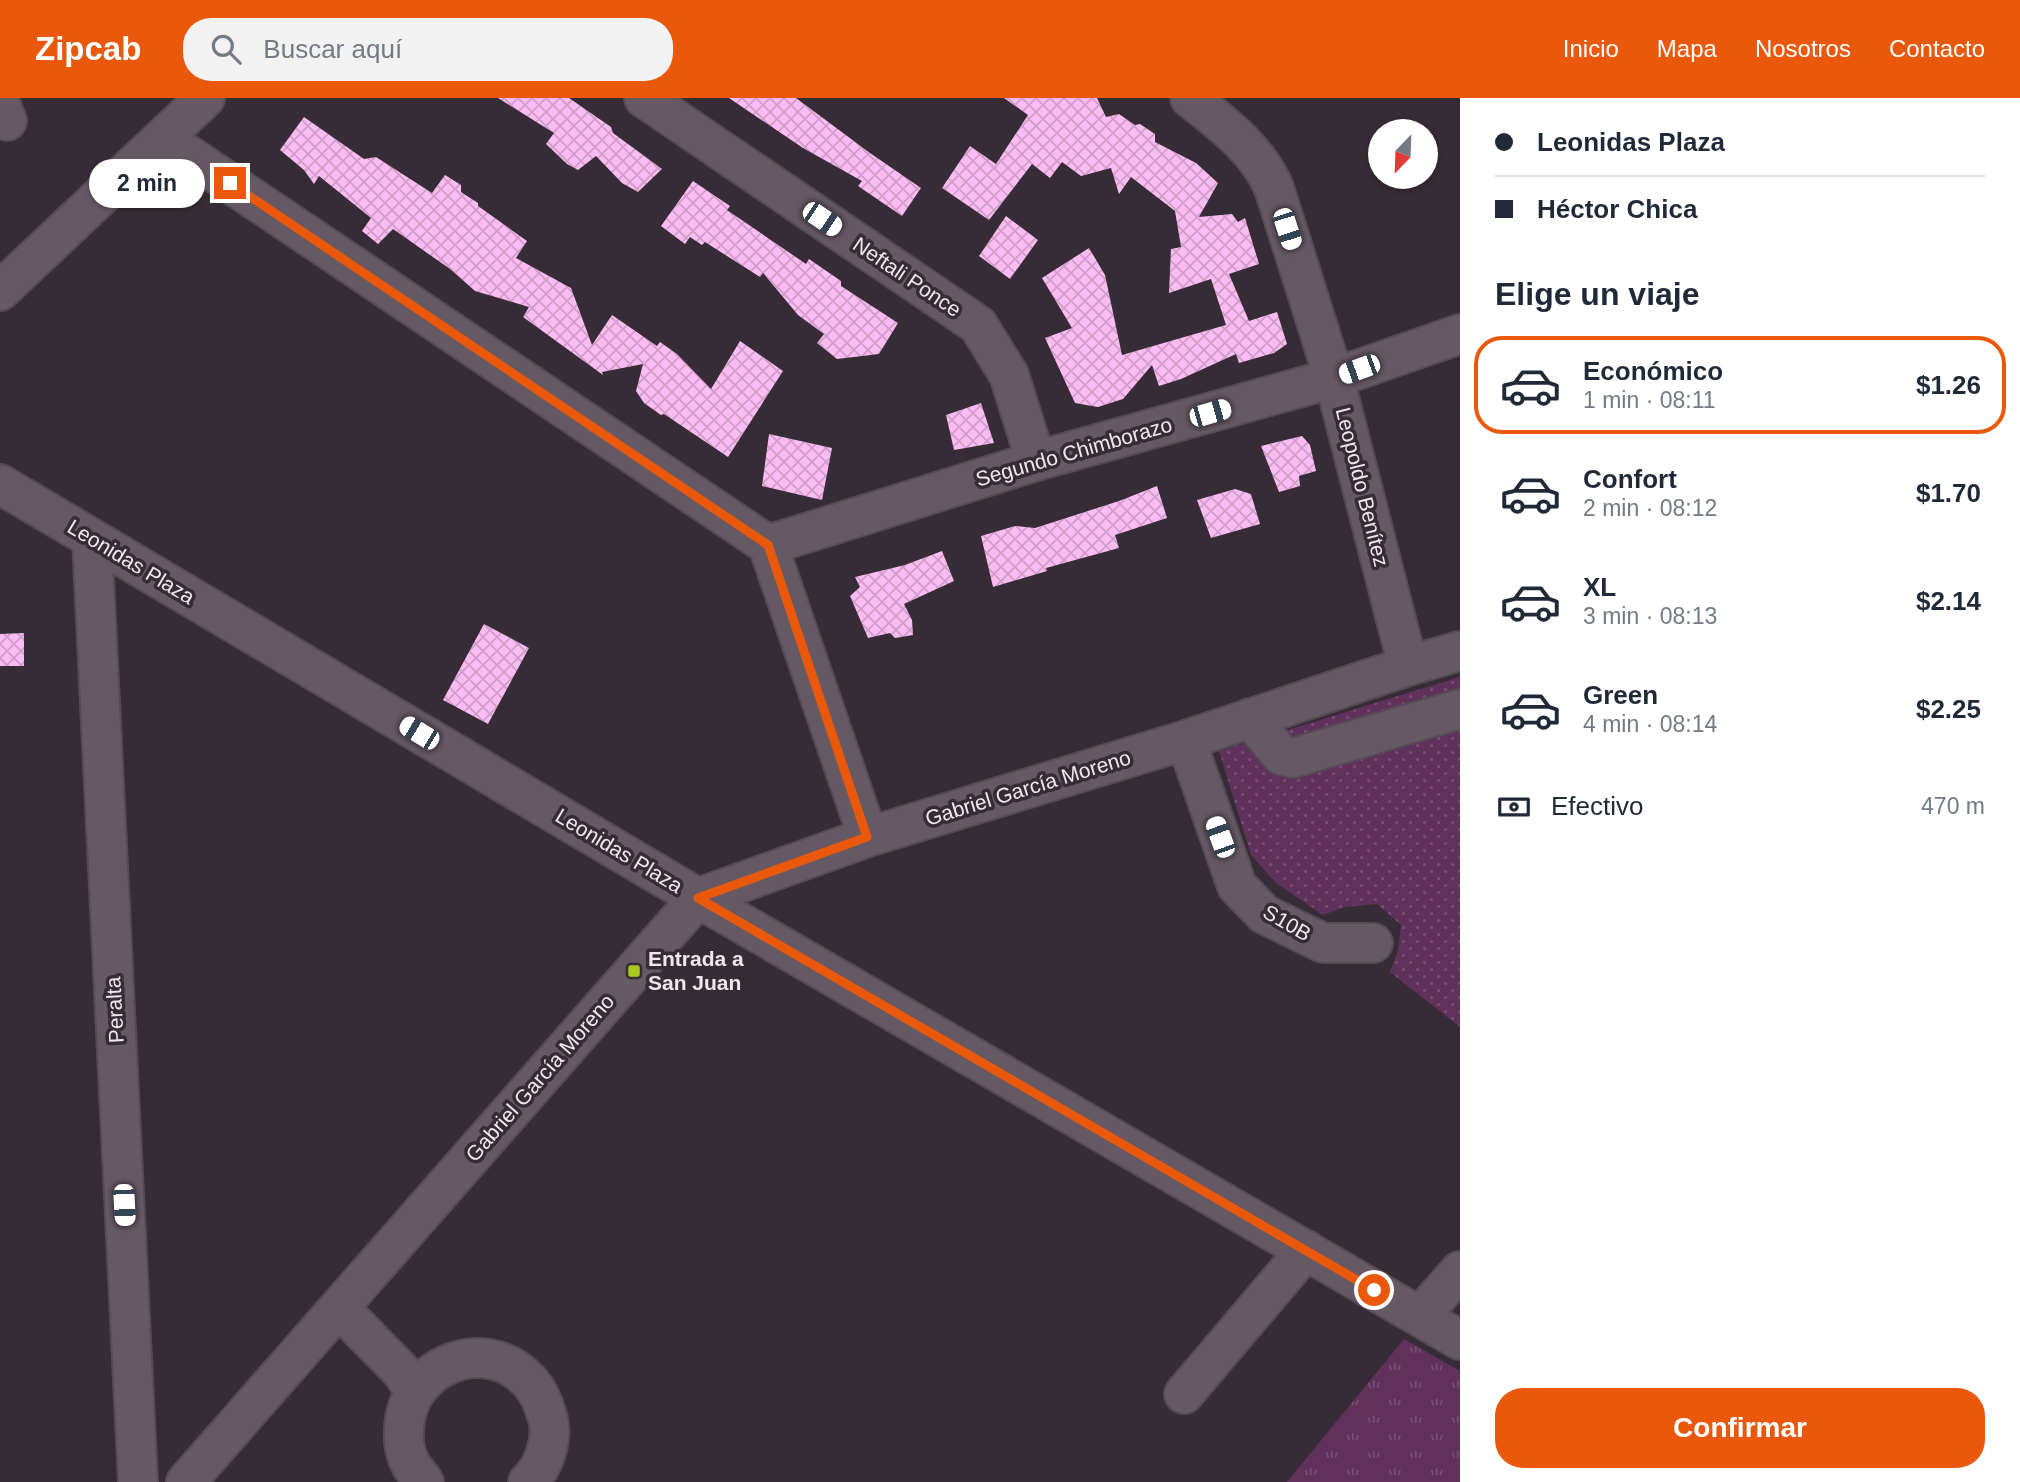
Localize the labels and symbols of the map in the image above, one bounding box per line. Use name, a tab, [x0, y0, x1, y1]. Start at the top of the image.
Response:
north arrow	[1368, 119, 1438, 189]
callout: 2 min	[90, 158, 205, 208]
route end	[214, 167, 246, 199]
car	[799, 199, 846, 239]
car	[1271, 206, 1304, 252]
street label: Neftali Ponce	[849, 232, 965, 321]
car	[1336, 352, 1383, 386]
car	[1187, 397, 1234, 429]
street label: Leopoldo Benítez	[1332, 405, 1393, 569]
street label: Segundo Chimborazo	[973, 412, 1175, 491]
street label: Leonidas Plaza	[64, 515, 199, 609]
car	[396, 713, 443, 753]
street label: Gabriel García Moreno	[922, 745, 1133, 830]
street label: Leonidas Plaza	[552, 804, 687, 898]
car	[1203, 814, 1238, 860]
street label: S10B	[1259, 900, 1315, 945]
place label: Entrada a San Juan	[648, 947, 744, 994]
marker: Entrada a San Juan	[626, 963, 642, 979]
street label: Peralta	[101, 976, 128, 1044]
street label: Gabriel García Moreno	[461, 990, 618, 1166]
car	[113, 1183, 136, 1227]
route start	[1358, 1274, 1390, 1306]

